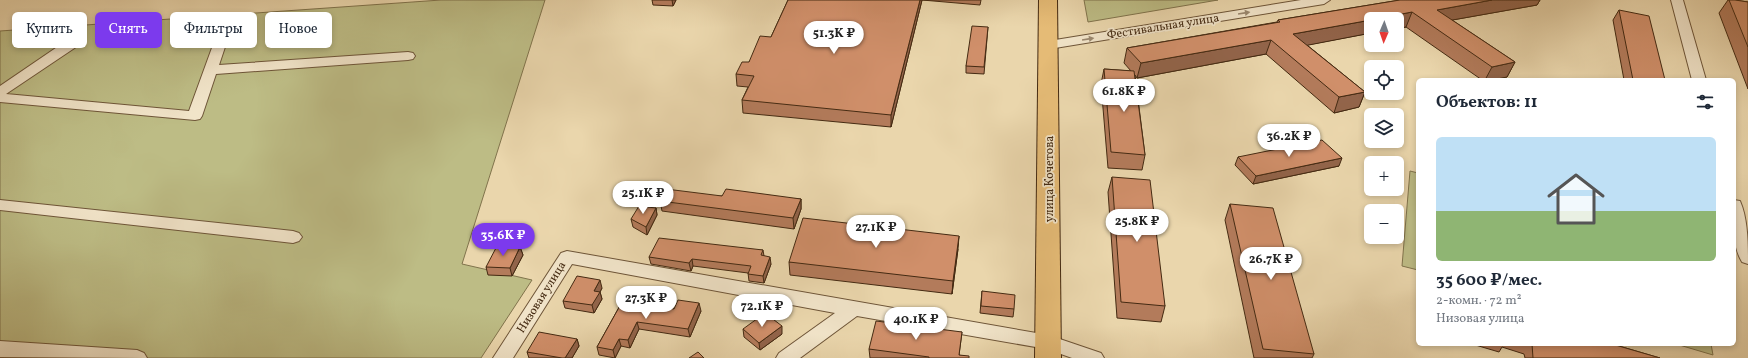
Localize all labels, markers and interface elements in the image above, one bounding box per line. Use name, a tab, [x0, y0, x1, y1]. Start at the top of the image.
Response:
street label: Фестивальная улица	[1106, 10, 1220, 44]
one-way arrow	[1238, 10, 1250, 16]
chip: Купить	[12, 12, 87, 48]
chip: Снять	[95, 12, 162, 48]
chip: Фильтры	[170, 12, 257, 48]
chip: Новое	[265, 12, 332, 48]
north arrow	[1364, 12, 1404, 52]
map controls	[1364, 12, 1404, 244]
pin: 51.3K ₽	[797, 21, 871, 55]
text: 51.3K ₽	[813, 25, 855, 43]
one-way arrow	[1082, 36, 1094, 42]
button: locate	[1364, 60, 1404, 100]
pin: 61.8K ₽	[1087, 79, 1161, 113]
text: 61.8K ₽	[1102, 83, 1146, 101]
text: Объектов: 11	[1436, 91, 1538, 114]
icon: filters	[1694, 91, 1716, 113]
button: layers	[1364, 108, 1404, 148]
pin: 36.2K ₽	[1252, 124, 1326, 158]
text: 36.2K ₽	[1266, 128, 1312, 146]
street label: улица Кочетова	[1042, 136, 1058, 222]
button: +	[1364, 156, 1404, 196]
icon: home	[1540, 163, 1612, 235]
pin: 25.1K ₽	[606, 181, 680, 215]
text: 25.1K ₽	[622, 185, 664, 203]
button: −	[1364, 204, 1404, 244]
pin: 25.8K ₽	[1100, 209, 1174, 243]
text: 25.8K ₽	[1115, 213, 1159, 231]
pin: 27.1K ₽	[839, 215, 913, 249]
text: 27.1K ₽	[855, 219, 897, 237]
pin: 35.6K ₽	[466, 223, 540, 257]
text: 35.6K ₽	[481, 227, 525, 245]
pin: 26.7K ₽	[1234, 247, 1308, 281]
text: 26.7K ₽	[1249, 251, 1293, 269]
street label: Низовая улица	[513, 259, 570, 336]
text: 35 600 ₽/мес.	[1436, 269, 1542, 292]
pin: 27.3K ₽	[609, 286, 683, 320]
text: 27.3K ₽	[625, 290, 667, 308]
text: 2-комн. · 72 m²	[1436, 292, 1521, 310]
pin: 72.1K ₽	[725, 294, 799, 328]
text: 72.1K ₽	[741, 298, 783, 316]
pin: 40.1K ₽	[879, 307, 953, 341]
text: Низовая улица	[1436, 310, 1525, 328]
text: 40.1K ₽	[893, 311, 939, 329]

